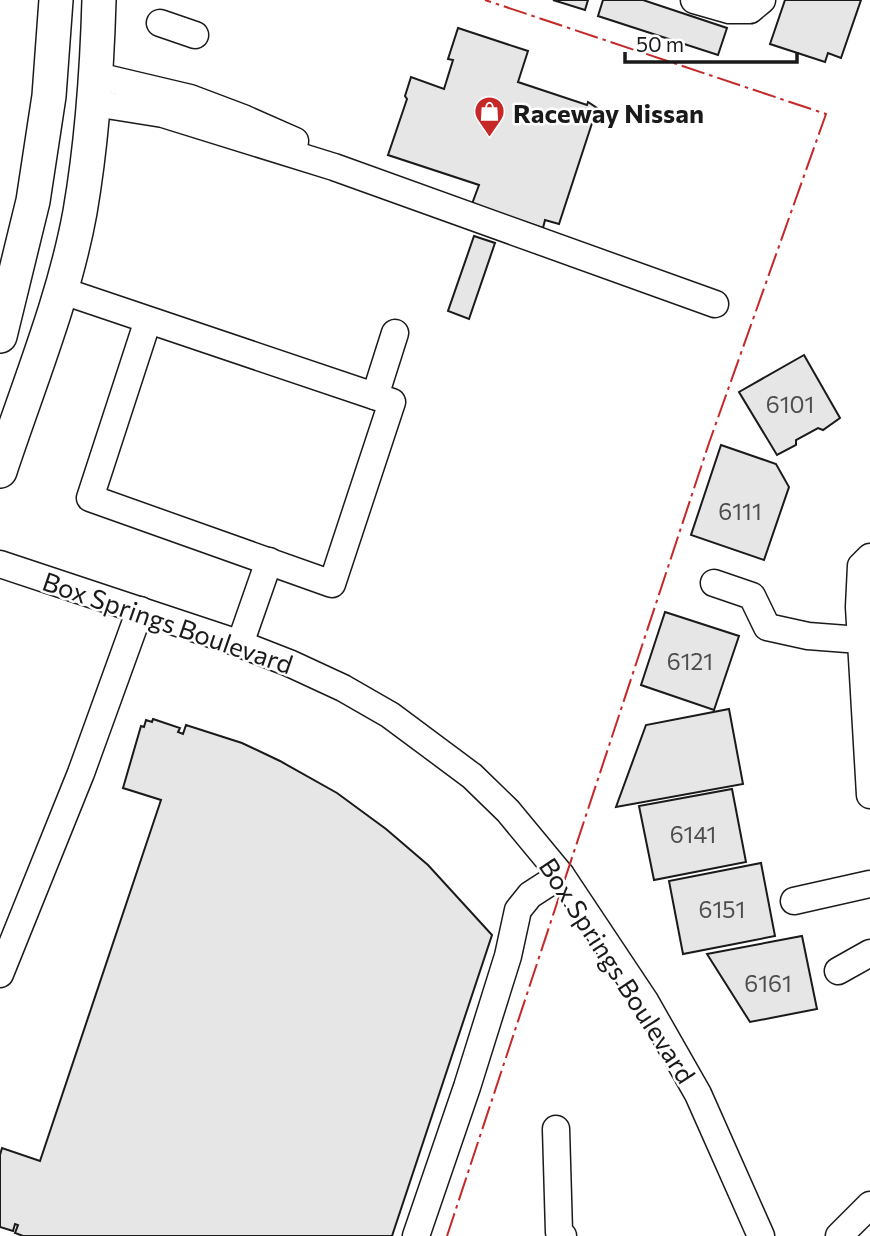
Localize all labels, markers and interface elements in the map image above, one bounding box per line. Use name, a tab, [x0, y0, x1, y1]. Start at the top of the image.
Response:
scale bar	[625, 21, 796, 65]
text: 50 m	[636, 31, 684, 56]
shop icon: Raceway Nissan	[473, 95, 507, 139]
place label: Raceway Nissan	[513, 97, 704, 128]
house number: 6101	[766, 390, 814, 418]
house number: 6111	[718, 497, 762, 525]
street label: Box Springs Boulevard	[39, 565, 297, 679]
house number: 6121	[667, 647, 713, 675]
house number: 6141	[670, 820, 716, 848]
street label: Box Springs Boulevard	[534, 851, 702, 1089]
house number: 6151	[699, 895, 745, 923]
house number: 6161	[744, 969, 792, 997]

